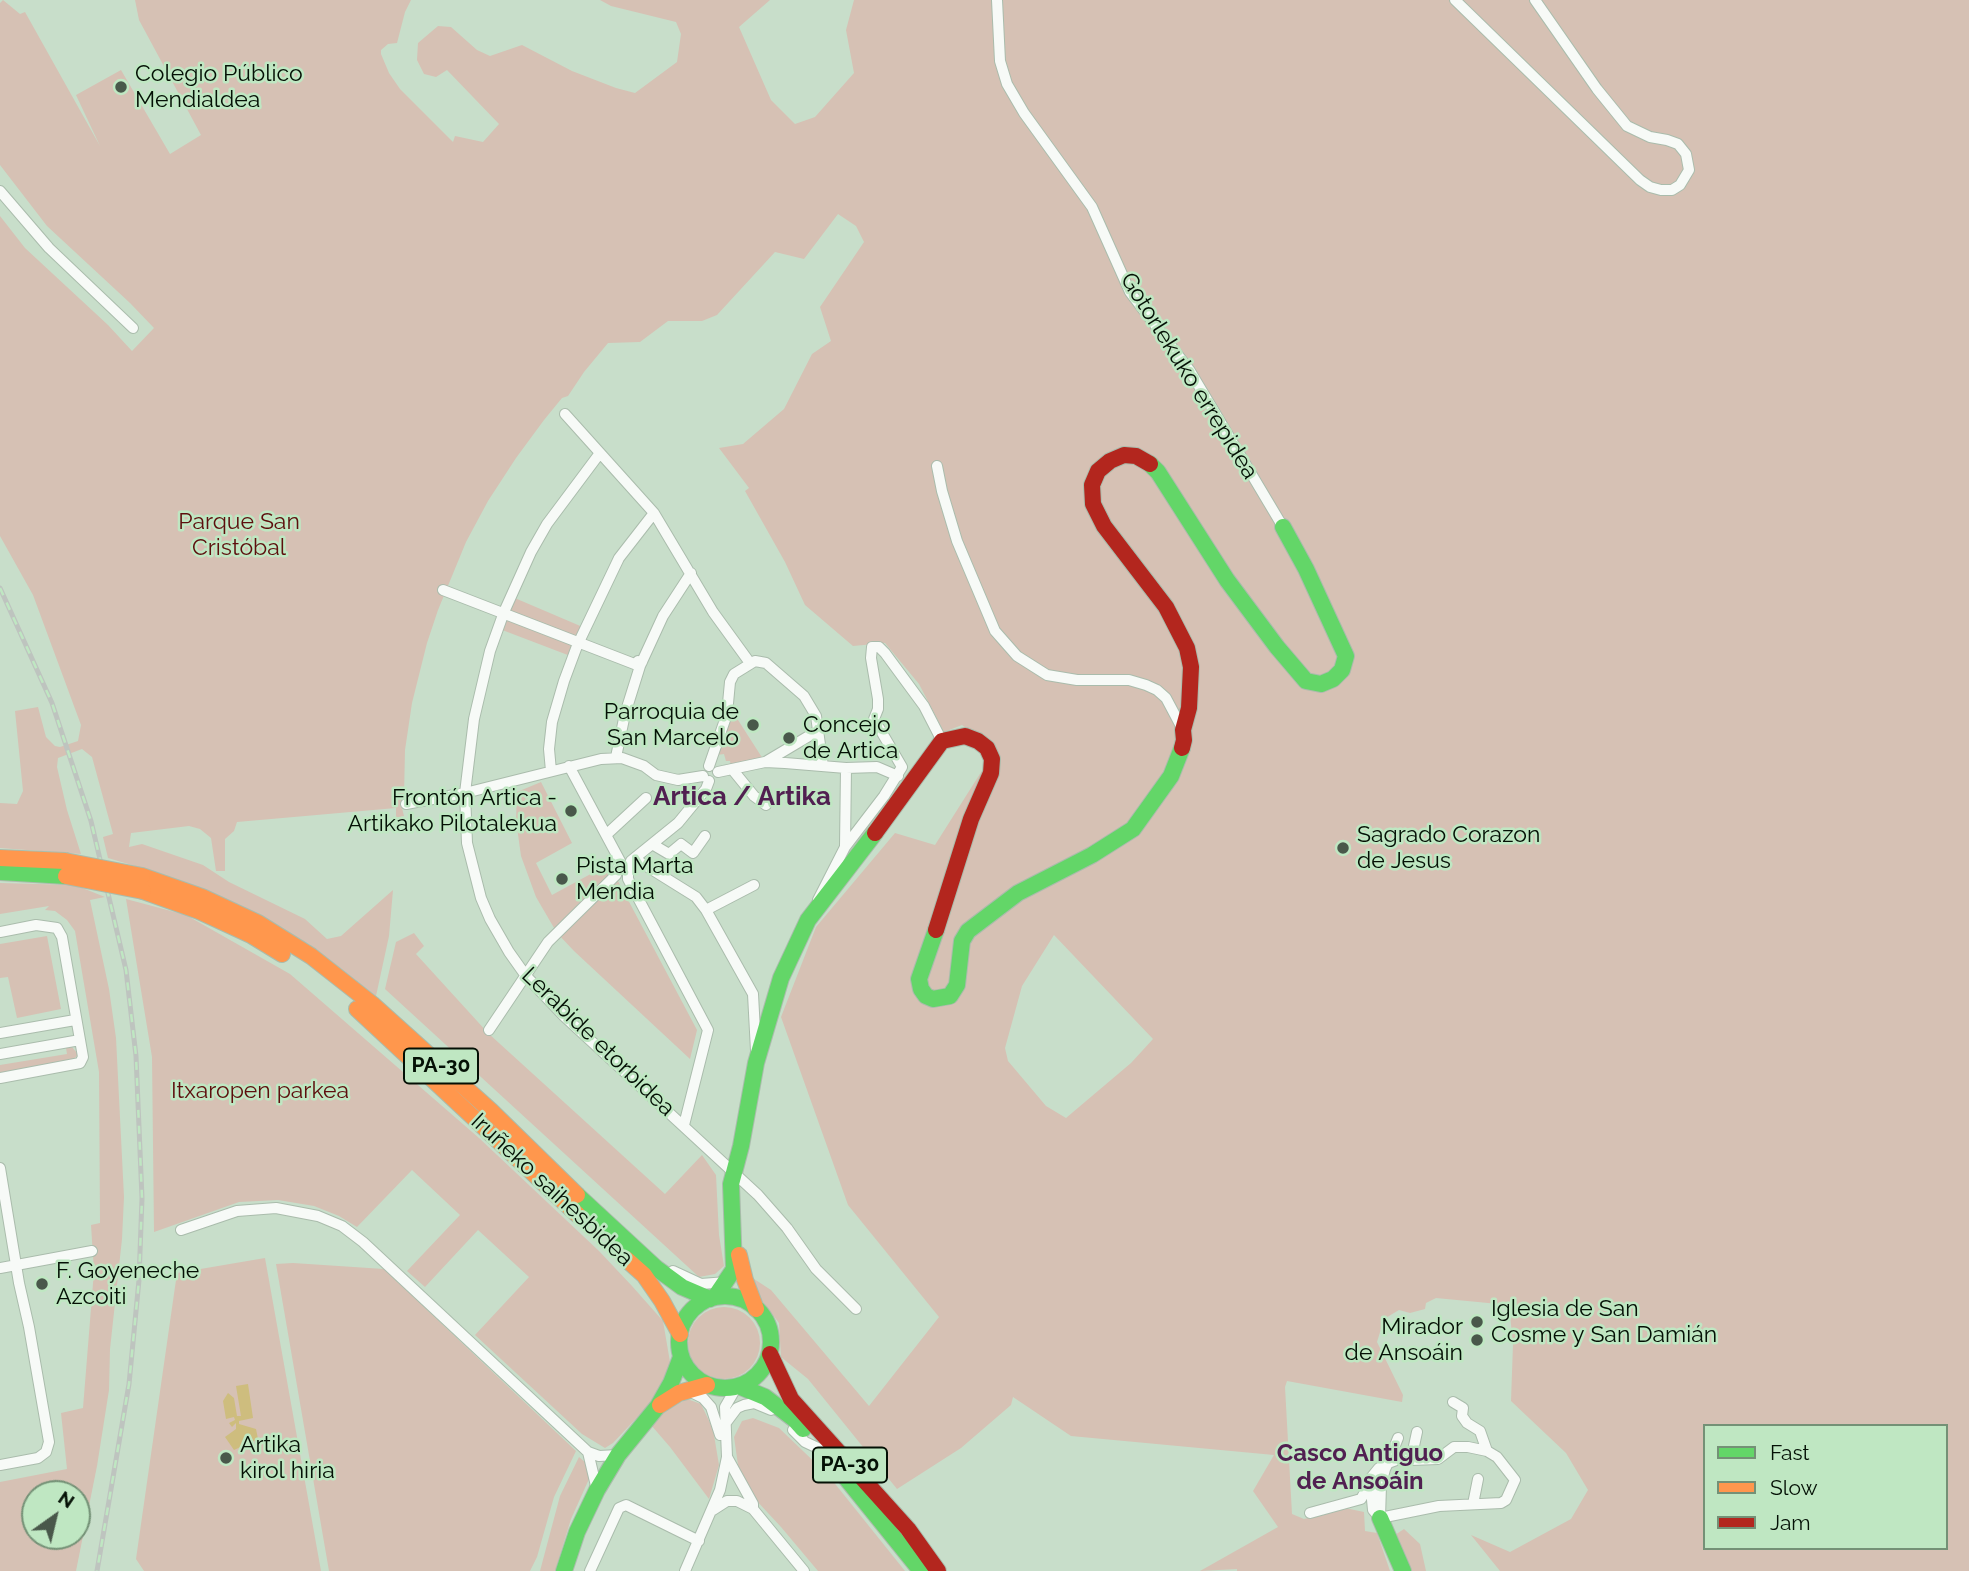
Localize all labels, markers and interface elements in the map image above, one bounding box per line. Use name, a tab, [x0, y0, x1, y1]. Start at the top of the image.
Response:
place label: Colegio Público Mendialdea	[135, 60, 303, 114]
marker: Colegio Público Mendialdea	[113, 79, 129, 95]
street label: Gotorlekuko errepidea	[1114, 268, 1264, 484]
park label: Parque San Cristóbal	[178, 508, 300, 562]
place label: Parroquia de San Marcelo	[604, 698, 739, 752]
place label: Concejo de Artica	[803, 711, 898, 765]
marker: Parroquia de San Marcelo	[745, 717, 761, 733]
marker: Concejo de Artica	[781, 730, 797, 746]
district label: Artica / Artika	[653, 781, 831, 813]
place label: Frontón Artica - Artikako Pilotalekua	[347, 784, 557, 838]
marker: Frontón Artica - Artikako Pilotalekua	[563, 803, 579, 819]
place label: Sagrado Corazon de Jesus	[1357, 821, 1540, 875]
marker: Sagrado Corazon de Jesus	[1335, 840, 1351, 856]
place label: Pista Marta Mendia	[576, 852, 693, 906]
marker: Pista Marta Mendia	[554, 871, 570, 887]
street label: Lerabide etorbidea	[516, 962, 680, 1122]
road number: PA-30	[404, 1048, 478, 1084]
park label: Itxaropen parkea	[171, 1077, 349, 1105]
street label: Iruñeko saihesbidea	[465, 1108, 639, 1272]
place label: F. Goyeneche Azcoiti	[56, 1257, 199, 1311]
marker: F. Goyeneche Azcoiti	[34, 1276, 50, 1292]
place label: Iglesia de San Cosme y San Damián	[1491, 1295, 1717, 1349]
place label: Mirador de Ansoáin	[1345, 1313, 1463, 1367]
marker: Iglesia de San Cosme y San Damián	[1469, 1314, 1485, 1330]
marker: Mirador de Ansoáin	[1469, 1332, 1485, 1348]
legend	[1703, 1424, 1948, 1550]
place label: Artika kirol hiria	[240, 1431, 335, 1485]
district label: Casco Antiguo de Ansoáin	[1277, 1440, 1443, 1496]
text: Fast	[1770, 1440, 1810, 1465]
road number: PA-30	[813, 1448, 887, 1482]
marker: Artika kirol hiria	[218, 1450, 234, 1466]
text: Slow	[1770, 1475, 1818, 1500]
north arrow	[21, 1480, 91, 1550]
text: N	[54, 1486, 79, 1512]
text: Jam	[1770, 1510, 1811, 1535]

